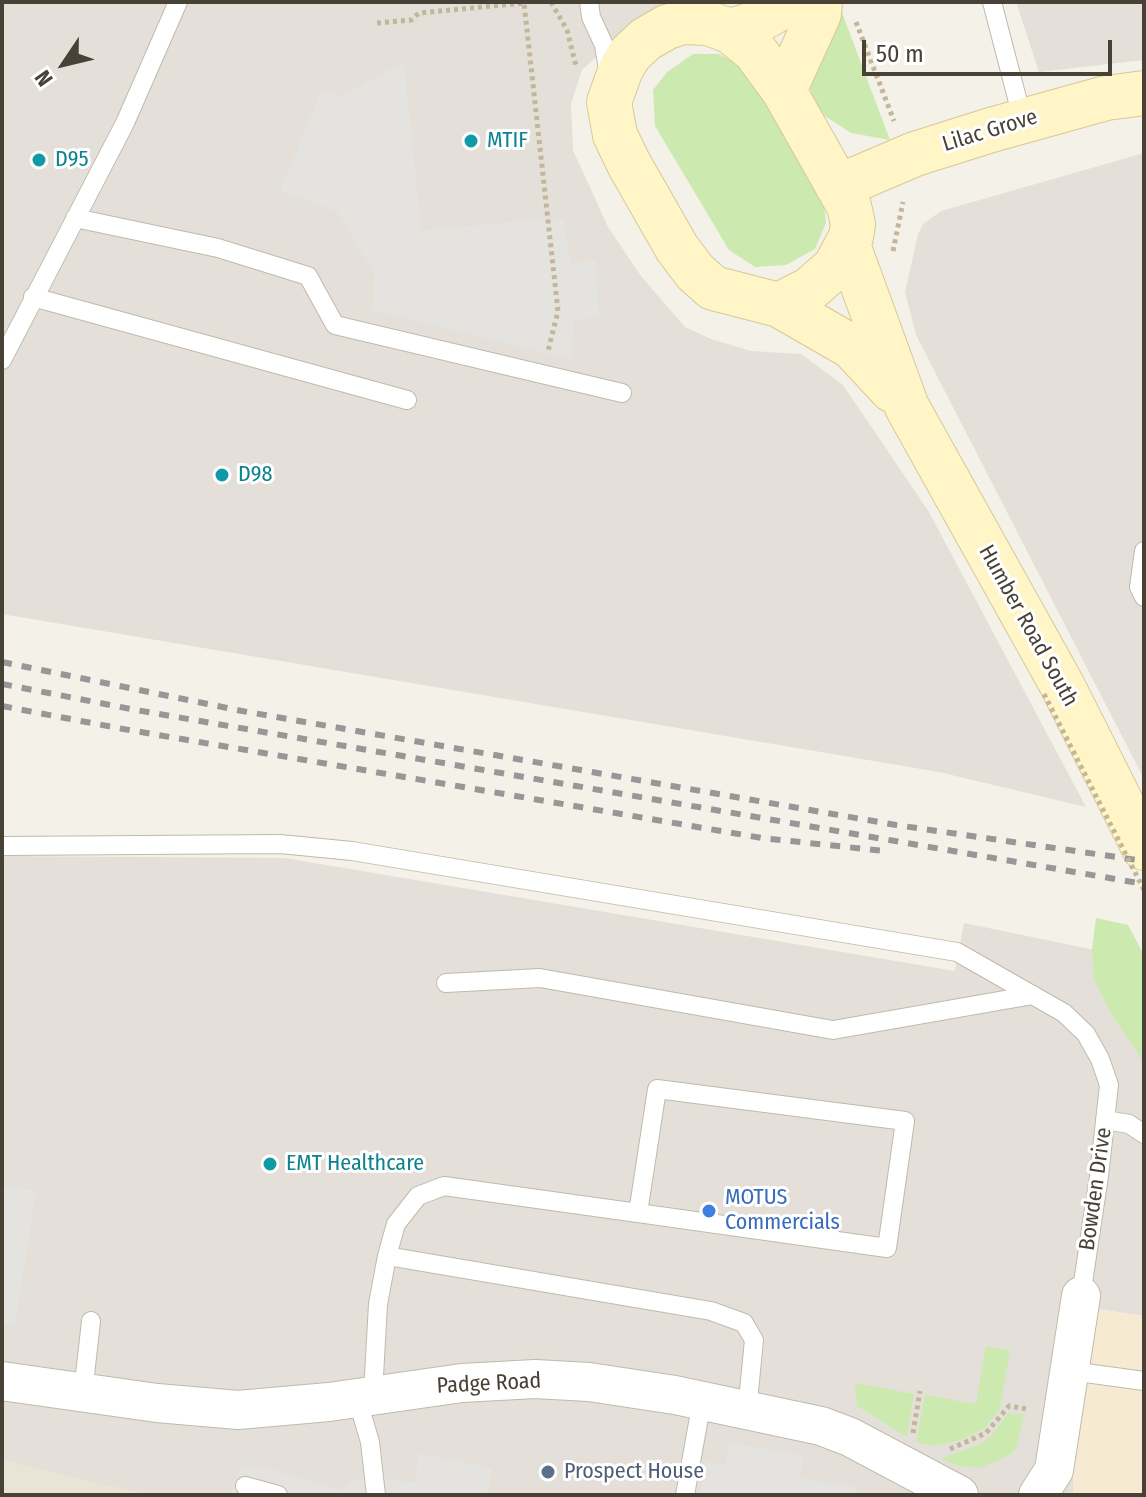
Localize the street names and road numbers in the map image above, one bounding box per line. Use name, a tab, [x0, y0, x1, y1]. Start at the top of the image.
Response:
street label: Lilac Grove	[939, 104, 1041, 158]
street label: Humber Road South	[973, 541, 1083, 711]
street label: Bowden Drive	[1074, 1126, 1118, 1252]
street label: Padge Road	[436, 1368, 542, 1400]

